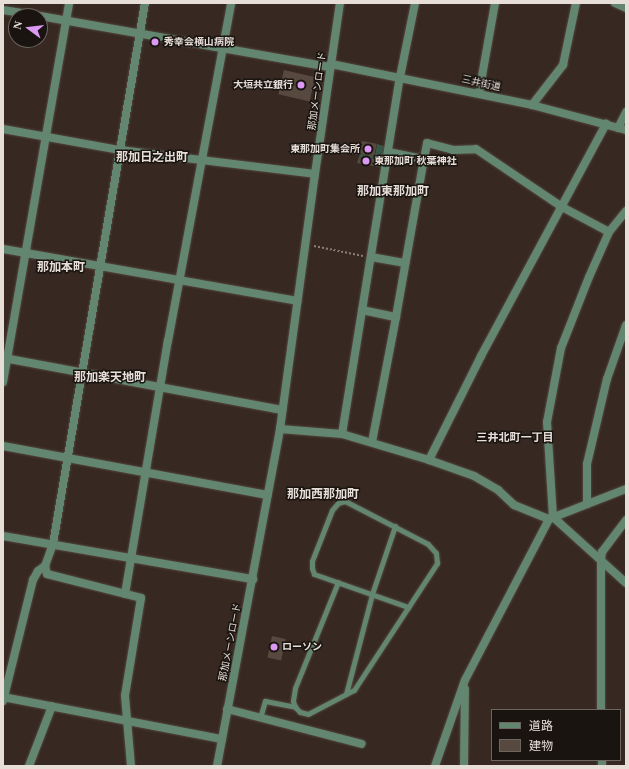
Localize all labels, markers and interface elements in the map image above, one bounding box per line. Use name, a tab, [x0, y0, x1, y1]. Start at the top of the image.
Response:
north arrow	[8, 8, 48, 48]
text: N	[11, 20, 24, 31]
marker: 秀幸会横山病院	[149, 36, 161, 48]
place label: 秀幸会横山病院	[164, 36, 234, 48]
street label: 那加メーンロード	[305, 51, 329, 131]
street label: 三井街道	[460, 73, 502, 93]
place label: 大垣共立銀行	[233, 79, 293, 91]
marker: 大垣共立銀行	[296, 80, 306, 90]
place label: 東那加町集会所	[290, 143, 360, 155]
marker: 東那加町集会所	[363, 144, 373, 154]
district label: 那加日之出町	[116, 151, 188, 165]
place label: 東那加町 秋葉神社	[374, 155, 456, 167]
marker: 東那加町 秋葉神社	[361, 156, 371, 166]
district label: 那加東那加町	[357, 185, 429, 199]
district label: 那加本町	[37, 261, 85, 275]
district label: 那加楽天地町	[74, 371, 146, 385]
district label: 三井北町一丁目	[477, 430, 553, 444]
district label: 那加西那加町	[287, 488, 359, 502]
street label: 那加メーンロード	[216, 602, 244, 682]
place label: ローソン	[282, 641, 322, 653]
marker: ローソン	[269, 642, 279, 652]
legend	[491, 709, 621, 761]
text: 道路	[529, 719, 553, 733]
text: 建物	[529, 739, 553, 753]

